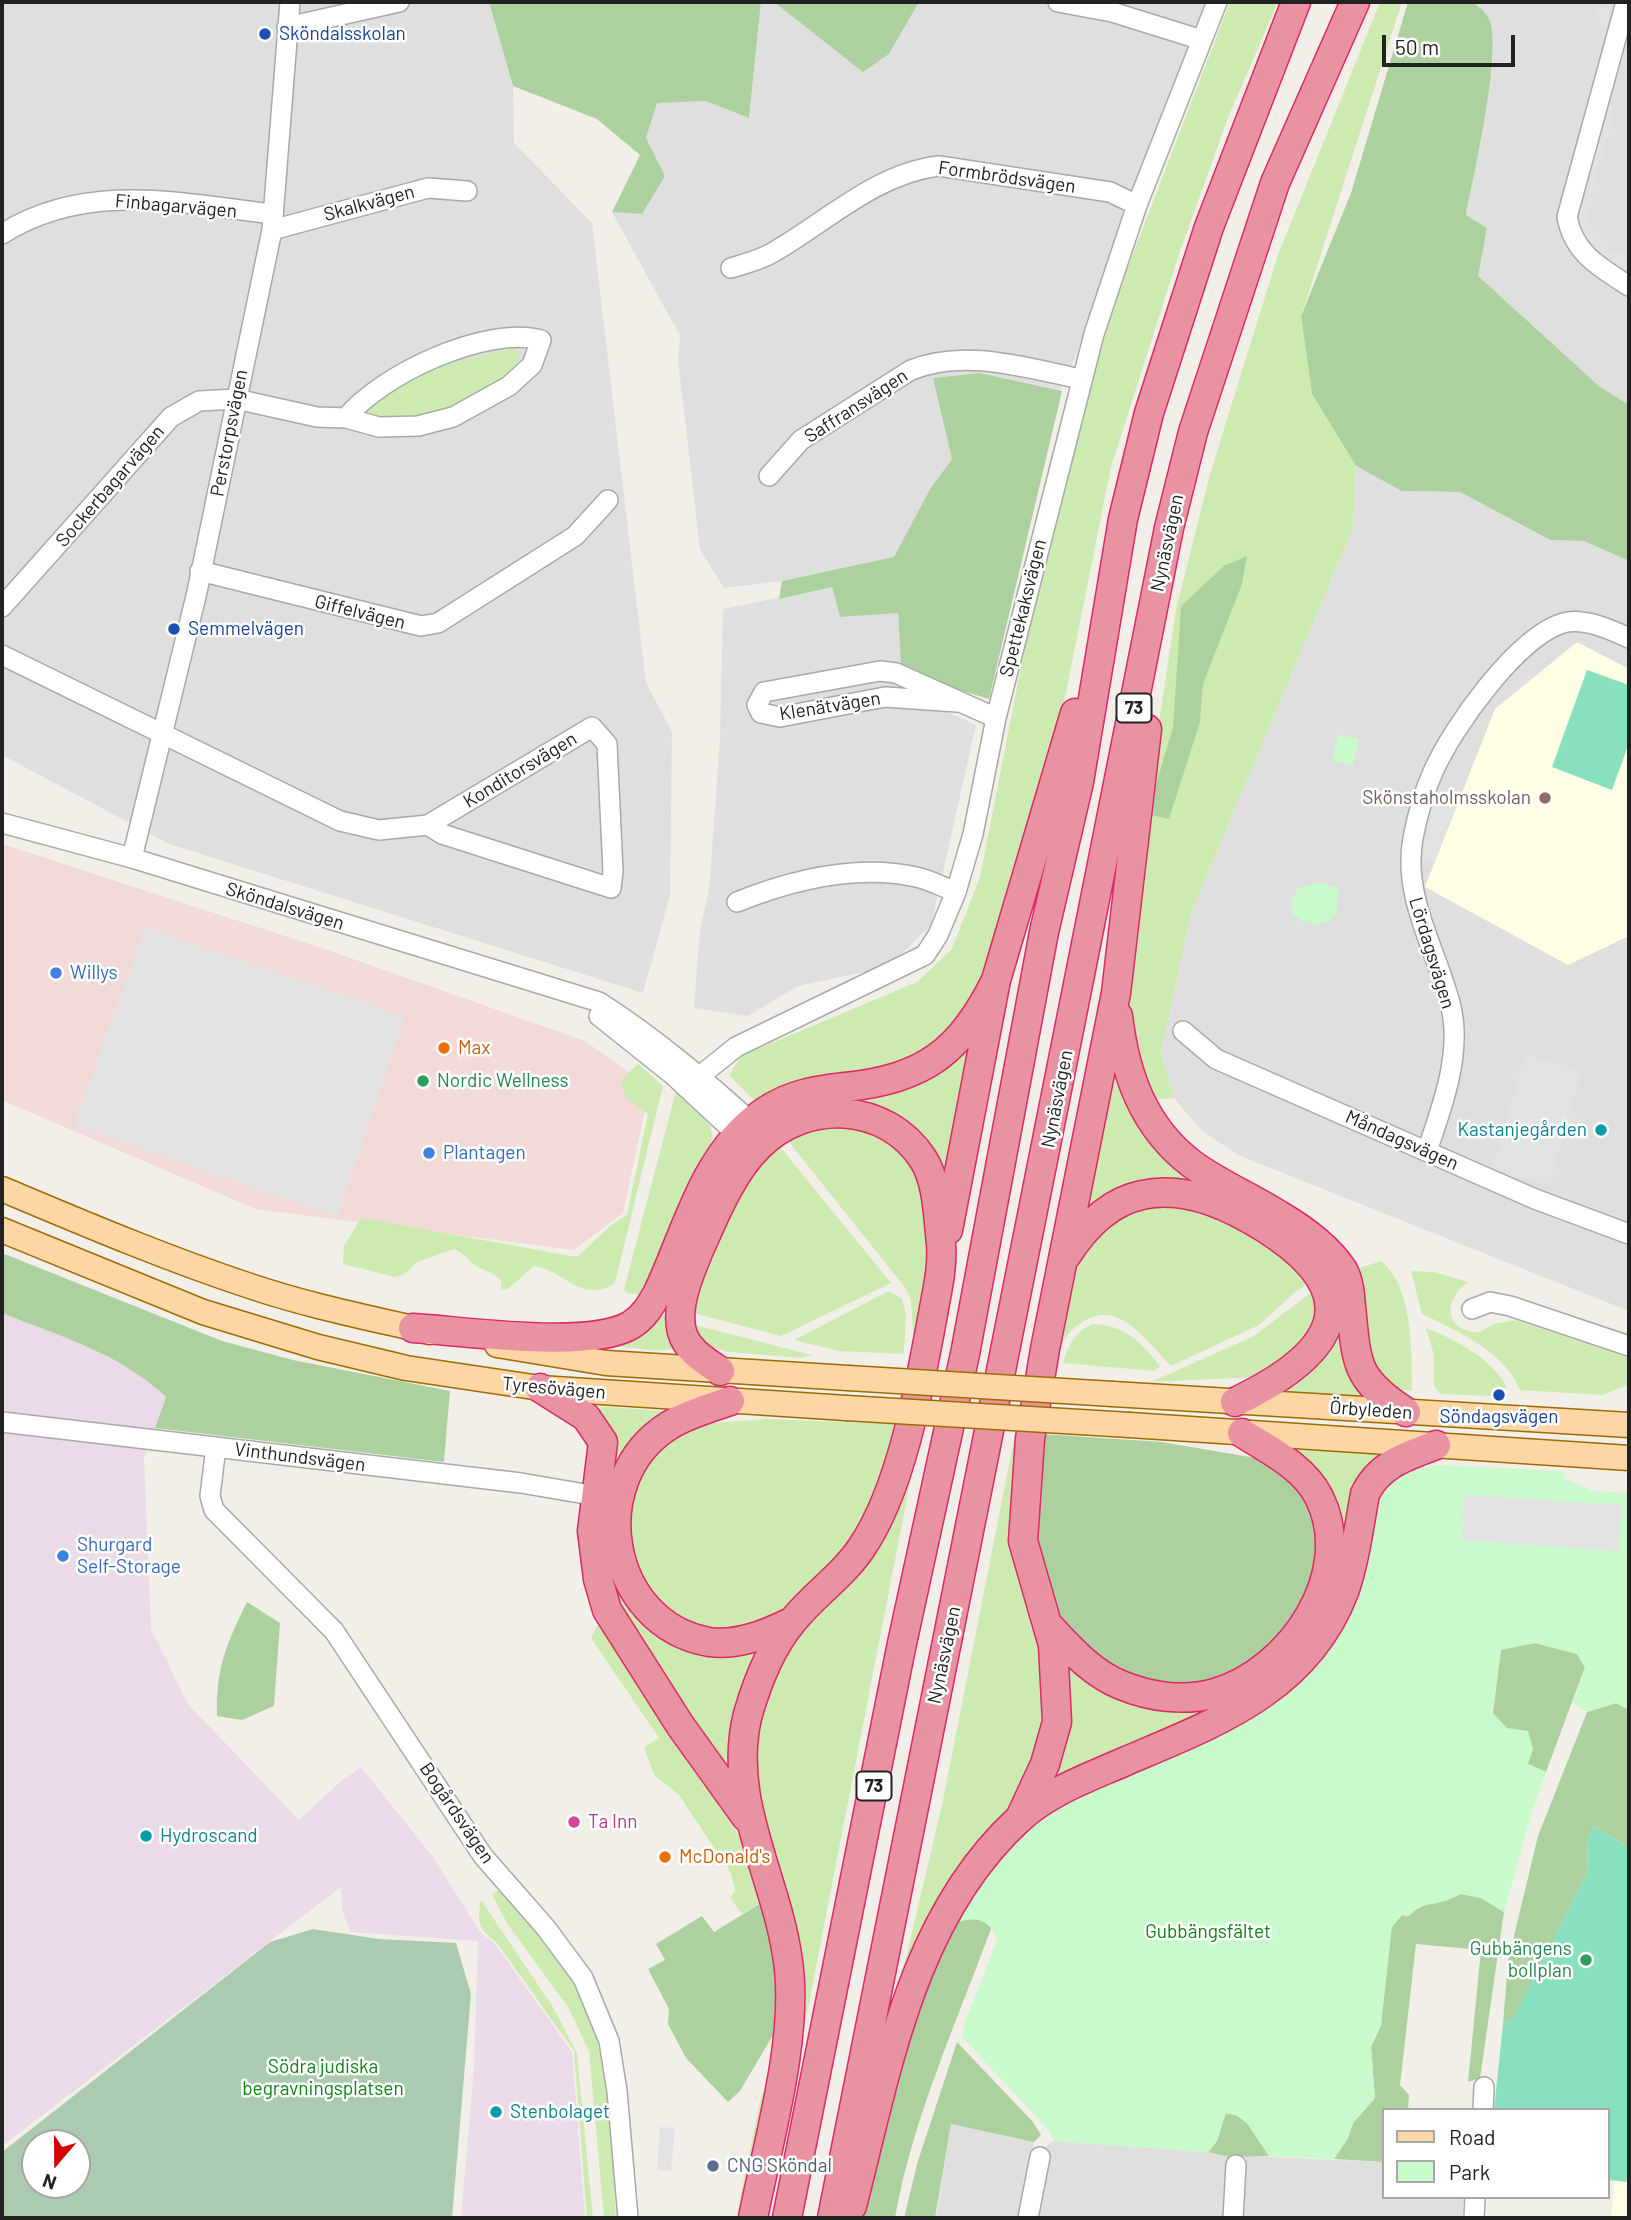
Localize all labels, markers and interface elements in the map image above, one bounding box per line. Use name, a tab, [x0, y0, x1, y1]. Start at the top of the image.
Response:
scale bar	[1386, 21, 1519, 65]
place label: Sköndalsskolan	[279, 23, 406, 45]
marker: Sköndalsskolan	[257, 26, 273, 42]
text: 50 m	[1395, 34, 1439, 59]
street label: Formbrödsvägen	[937, 156, 1077, 198]
street label: Skalkvägen	[321, 180, 417, 226]
street label: Finbagarvägen	[114, 189, 238, 223]
street label: Saffransvägen	[800, 364, 912, 448]
street label: Perstorpsvägen	[206, 368, 252, 498]
street label: Sockerbagarvägen	[51, 420, 169, 552]
street label: Nynäsvägen	[1146, 492, 1188, 594]
street label: Spettekaksvägen	[995, 537, 1051, 679]
street label: Giffelvägen	[312, 590, 408, 634]
place label: Semmelvägen	[188, 618, 304, 640]
marker: Semmelvägen	[166, 621, 182, 637]
street label: Klenätvägen	[778, 687, 882, 725]
road number: 73	[1116, 694, 1152, 722]
street label: Konditorsvägen	[459, 727, 581, 813]
place label: Skönstaholmsskolan	[1362, 787, 1531, 809]
marker: Skönstaholmsskolan	[1537, 790, 1553, 806]
street label: Sköndalsvägen	[223, 877, 347, 935]
street label: Lördagsvägen	[1404, 894, 1460, 1012]
place label: Willys	[70, 962, 118, 984]
marker: Willys	[48, 965, 64, 981]
place label: Max	[458, 1037, 490, 1059]
marker: Max	[436, 1040, 452, 1056]
street label: Nynäsvägen	[1036, 1048, 1078, 1150]
place label: Nordic Wellness	[437, 1070, 569, 1092]
marker: Nordic Wellness	[415, 1073, 431, 1089]
street label: Måndagsvägen	[1342, 1105, 1462, 1175]
place label: Kastanjegården	[1457, 1119, 1587, 1141]
marker: Kastanjegården	[1593, 1122, 1609, 1138]
place label: Plantagen	[443, 1142, 526, 1164]
marker: Plantagen	[421, 1145, 437, 1161]
street label: Tyresövägen	[501, 1372, 607, 1404]
marker: Söndagsvägen	[1491, 1387, 1507, 1403]
street label: Örbyleden	[1329, 1396, 1413, 1424]
place label: Söndagsvägen	[1439, 1406, 1559, 1428]
street label: Vinthundsvägen	[233, 1438, 367, 1476]
place label: Shurgard Self-Storage	[77, 1534, 181, 1578]
marker: Shurgard Self-Storage	[55, 1548, 71, 1564]
street label: Nynäsvägen	[923, 1604, 965, 1706]
street label: Bogårdsvägen	[415, 1758, 499, 1868]
road number: 73	[856, 1772, 892, 1800]
place label: Ta Inn	[588, 1811, 637, 1833]
marker: Ta Inn	[566, 1814, 582, 1830]
place label: Hydroscand	[160, 1825, 258, 1847]
marker: Hydroscand	[138, 1828, 154, 1844]
place label: McDonald's	[679, 1846, 770, 1868]
marker: McDonald's	[657, 1849, 673, 1865]
park label: Gubbängsfältet	[1145, 1921, 1271, 1943]
place label: Gubbängens bollplan	[1470, 1938, 1572, 1982]
marker: Gubbängens bollplan	[1578, 1952, 1594, 1968]
park label: Södra judiska begravningsplatsen	[242, 2056, 404, 2100]
place label: Stenbolaget	[510, 2101, 610, 2123]
marker: Stenbolaget	[488, 2104, 504, 2120]
legend	[1382, 2108, 1610, 2199]
text: Road	[1449, 2124, 1495, 2149]
north arrow	[21, 2129, 91, 2199]
place label: CNG Sköndal	[727, 2155, 832, 2177]
marker: CNG Sköndal	[705, 2158, 721, 2174]
text: Park	[1449, 2159, 1490, 2184]
text: N	[39, 2169, 59, 2195]

